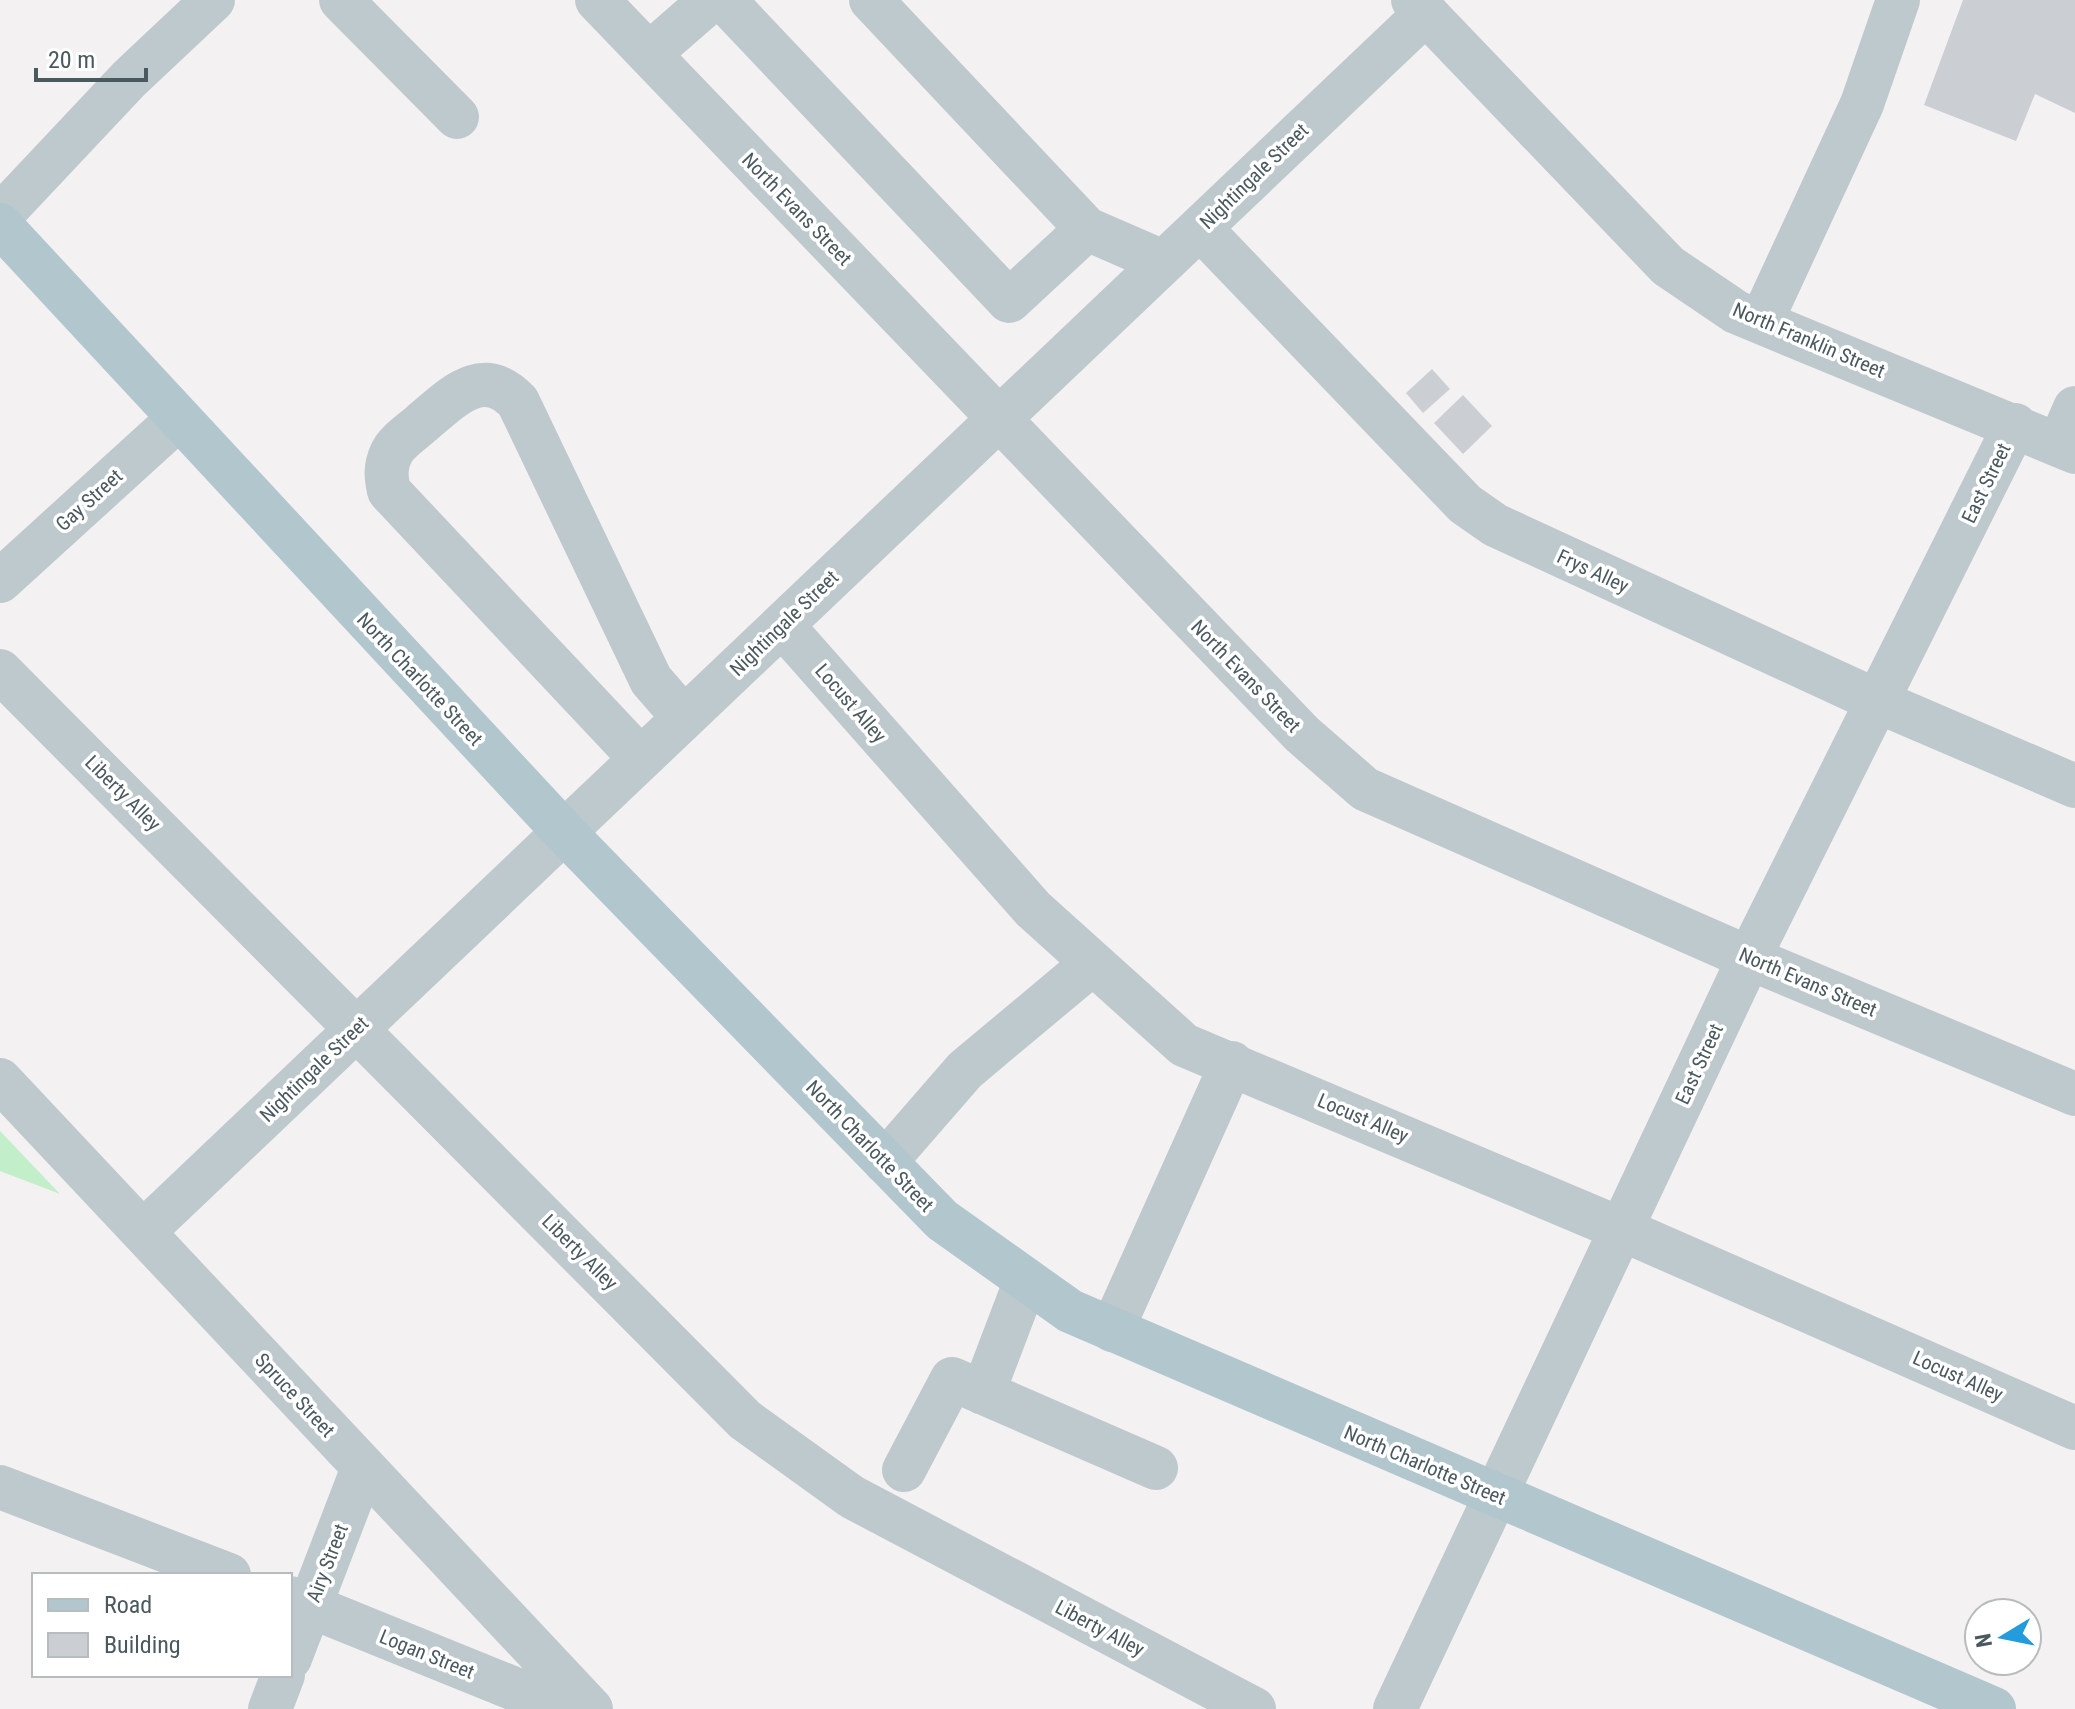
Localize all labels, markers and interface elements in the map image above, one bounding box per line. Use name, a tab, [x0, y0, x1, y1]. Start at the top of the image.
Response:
scale bar	[36, 32, 146, 82]
text: 20 m	[48, 46, 95, 74]
street label: Nightingale Street	[1195, 118, 1313, 234]
street label: North Evans Street	[737, 148, 857, 270]
street label: North Franklin Street	[1729, 297, 1889, 383]
street label: East Street	[1956, 439, 2016, 527]
street label: Gay Street	[51, 464, 127, 536]
street label: Frys Alley	[1554, 544, 1632, 598]
street label: Nightingale Street	[725, 565, 843, 681]
street label: North Charlotte Street	[352, 607, 488, 751]
street label: North Evans Street	[1186, 615, 1306, 737]
street label: Locust Alley	[810, 659, 892, 747]
street label: Liberty Alley	[80, 750, 166, 836]
street label: North Evans Street	[1736, 942, 1880, 1022]
street label: Nightingale Street	[255, 1011, 373, 1127]
street label: East Street	[1670, 1020, 1728, 1108]
street label: North Charlotte Street	[801, 1075, 939, 1217]
street label: Locust Alley	[1314, 1088, 1412, 1148]
street label: Liberty Alley	[537, 1209, 623, 1295]
street label: Locust Alley	[1909, 1345, 2007, 1407]
street label: Spruce Street	[250, 1348, 340, 1442]
street label: North Charlotte Street	[1341, 1420, 1509, 1510]
street label: Airy Street	[301, 1520, 353, 1606]
legend	[32, 1573, 292, 1677]
text: Road	[104, 1591, 152, 1619]
street label: Liberty Alley	[1052, 1595, 1148, 1661]
north arrow	[1963, 1597, 2043, 1677]
street label: Logan Street	[376, 1624, 478, 1684]
text: Building	[104, 1631, 181, 1659]
text: N	[1970, 1632, 1997, 1649]

